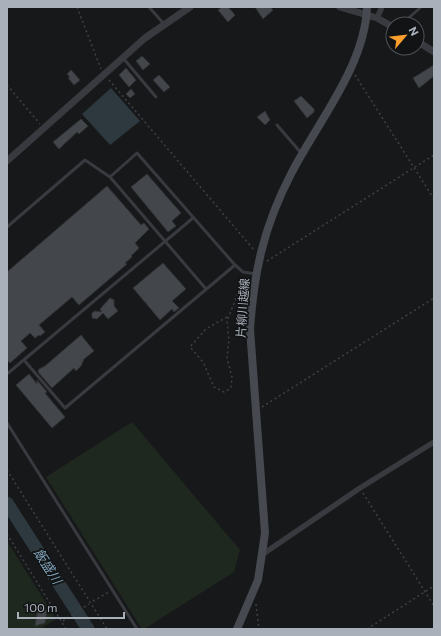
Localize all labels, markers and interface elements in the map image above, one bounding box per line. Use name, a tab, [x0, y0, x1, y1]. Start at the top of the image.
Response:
north arrow	[385, 16, 425, 56]
text: N	[407, 24, 422, 38]
street label: 片柳川越線	[233, 278, 251, 338]
water label: 飯盛川	[31, 545, 66, 588]
scale bar	[18, 594, 124, 620]
text: 100 m	[24, 600, 58, 614]

